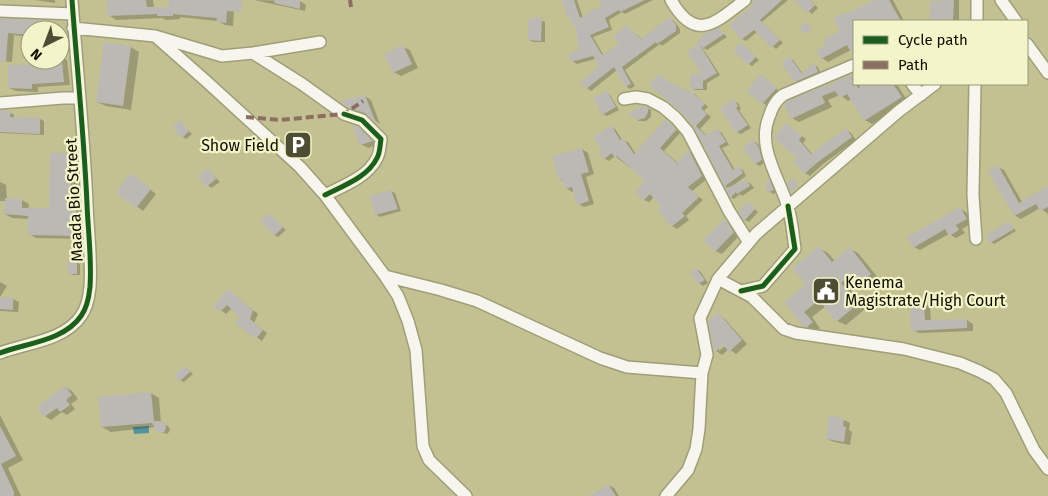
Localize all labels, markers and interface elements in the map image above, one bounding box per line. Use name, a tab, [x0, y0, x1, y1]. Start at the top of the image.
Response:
north arrow	[20, 20, 70, 70]
legend	[853, 20, 1028, 85]
text: Cycle path	[898, 31, 968, 49]
text: N	[27, 45, 46, 64]
text: Path	[898, 56, 928, 74]
parking icon: Show Field	[283, 130, 313, 160]
place label: Show Field	[201, 136, 279, 155]
street label: Maada Bio Street	[61, 138, 87, 262]
place label: Kenema Magistrate/High Court	[845, 273, 1006, 310]
public building icon: Kenema Magistrate/High Court	[811, 276, 841, 306]

